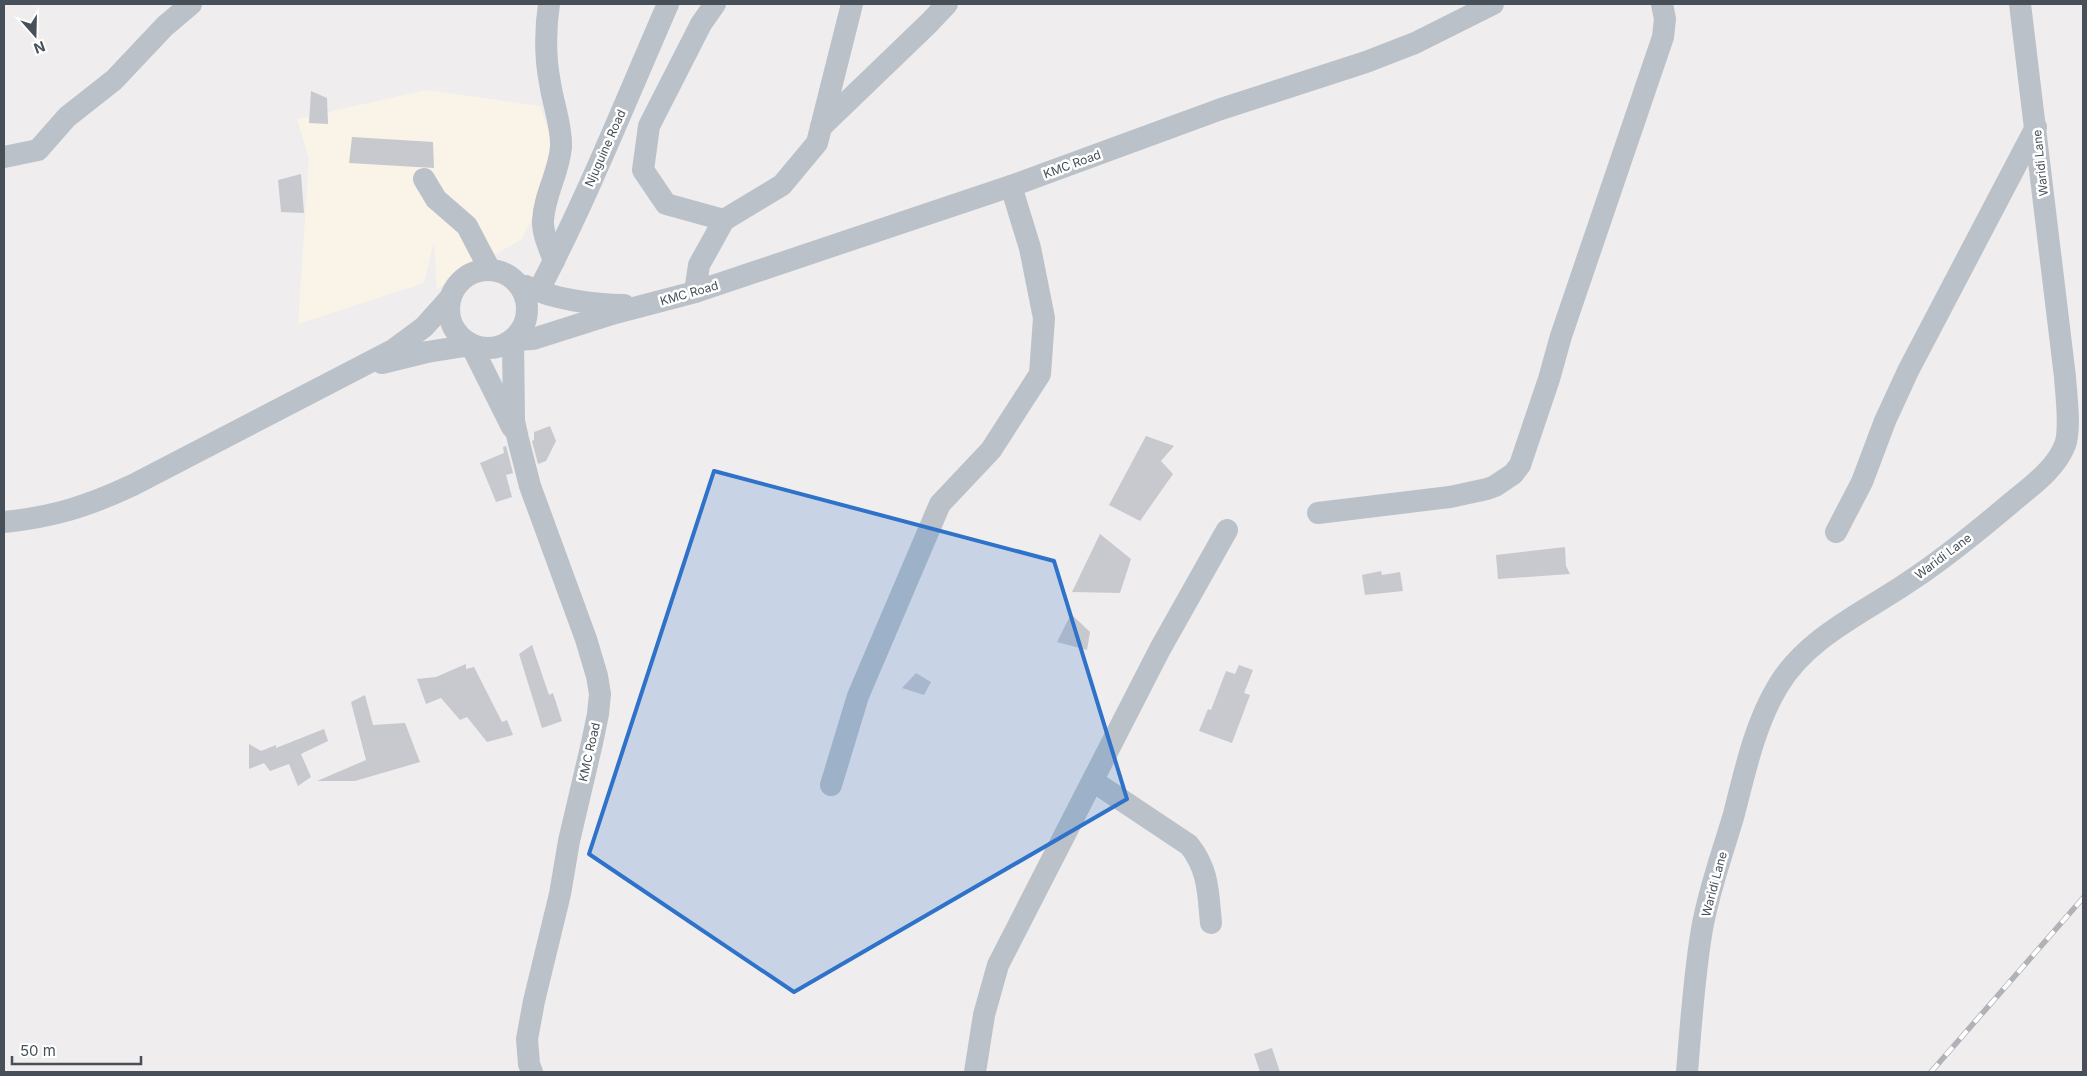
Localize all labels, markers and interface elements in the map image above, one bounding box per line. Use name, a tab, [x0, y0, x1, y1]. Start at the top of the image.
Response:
north arrow	[10, 10, 60, 60]
text: N	[32, 38, 48, 57]
street label: Njuguine Road	[581, 107, 629, 189]
street label: Waridi Lane	[2029, 129, 2051, 197]
street label: KMC Road	[1041, 147, 1103, 181]
street label: KMC Road	[658, 278, 720, 308]
street label: Waridi Lane	[1912, 530, 1974, 582]
street label: KMC Road	[575, 721, 603, 783]
street label: Waridi Lane	[1698, 850, 1730, 918]
scale bar	[12, 1034, 141, 1066]
text: 50 m	[20, 1041, 56, 1060]

